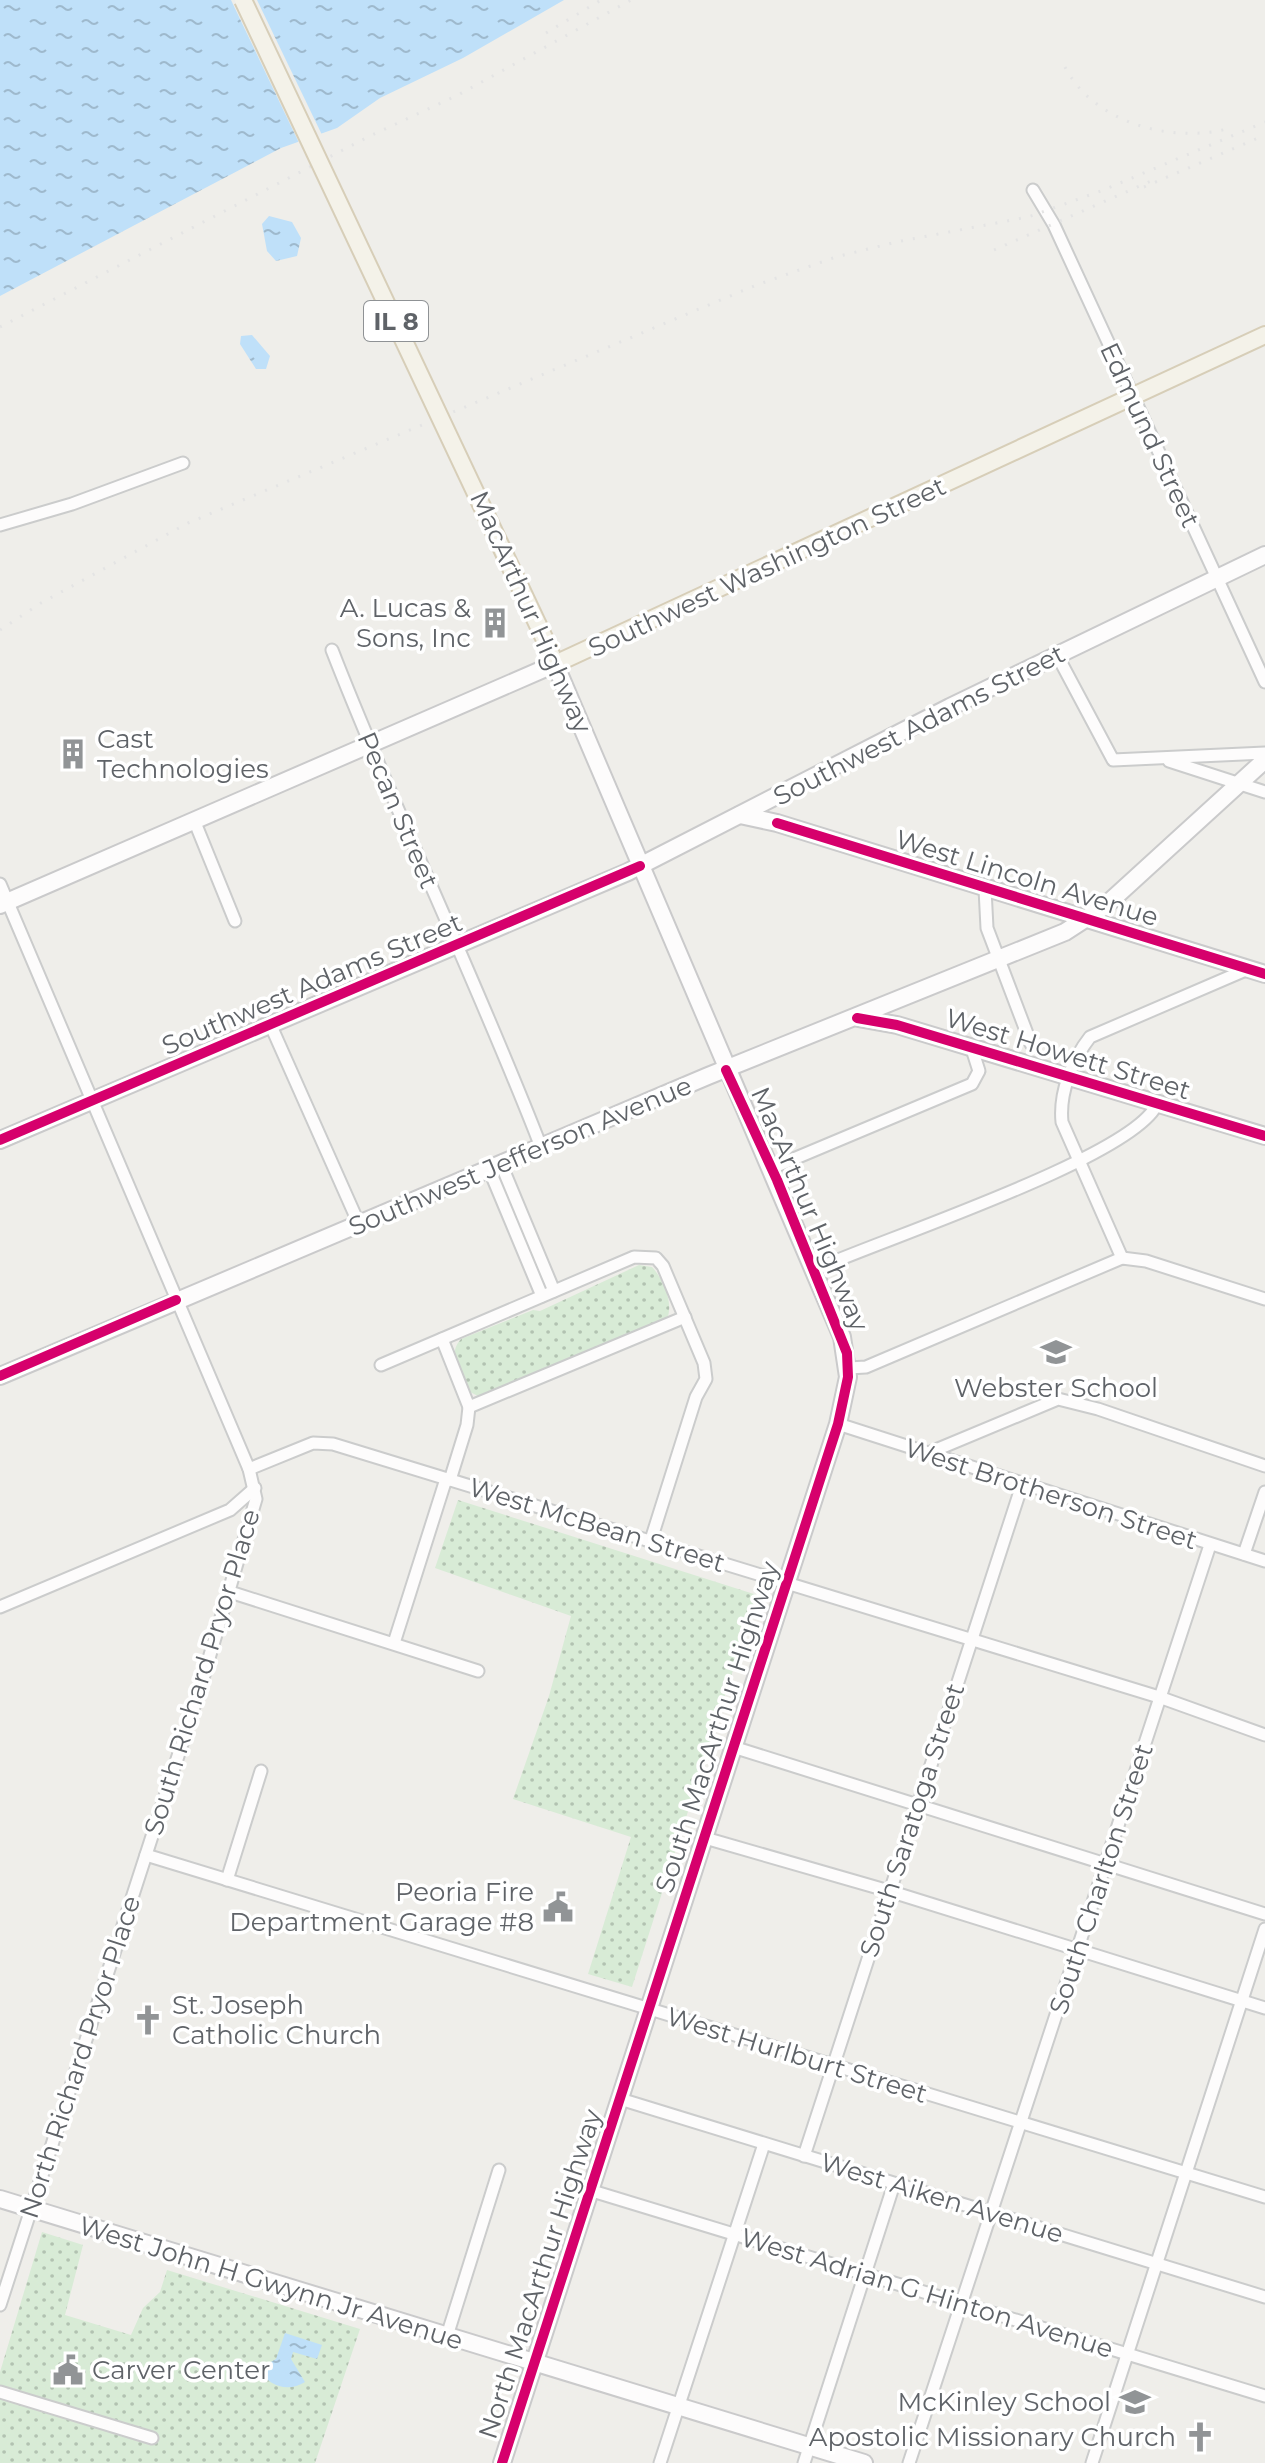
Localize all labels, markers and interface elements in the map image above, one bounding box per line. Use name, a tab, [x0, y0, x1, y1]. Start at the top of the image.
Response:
road number: IL 8	[364, 301, 428, 341]
street label: Edmund Street	[1093, 337, 1207, 533]
street label: Southwest Washington Street	[583, 470, 951, 664]
street label: MacArthur Highway	[463, 486, 599, 739]
place label: A. Lucas & Sons, Inc	[340, 592, 472, 654]
building icon: A. Lucas & Sons, Inc	[478, 606, 512, 640]
street label: Southwest Adams Street	[768, 637, 1070, 813]
place label: Cast Technologies	[97, 723, 269, 785]
street label: Pecan Street	[351, 727, 445, 893]
building icon: Cast Technologies	[56, 737, 90, 771]
street label: West Lincoln Avenue	[892, 823, 1162, 933]
street label: Southwest Adams Street	[157, 906, 467, 1062]
street label: West Howett Street	[942, 1001, 1194, 1107]
street label: Southwest Jefferson Avenue	[344, 1069, 696, 1243]
street label: MacArthur Highway	[744, 1082, 876, 1337]
school or university icon: Webster School	[1039, 1335, 1073, 1369]
place label: Webster School	[954, 1372, 1158, 1404]
street label: West Brotherson Street	[901, 1432, 1201, 1556]
street label: West McBean Street	[465, 1471, 729, 1579]
street label: South Richard Pryor Place	[137, 1505, 267, 1839]
street label: South MacArthur Highway	[648, 1556, 786, 1897]
street label: South Saratoga Street	[853, 1679, 971, 1961]
street label: South Charlton Street	[1042, 1740, 1160, 2018]
place label: Peoria Fire Department Garage #8	[229, 1876, 534, 1938]
public building icon: Peoria Fire Department Garage #8	[541, 1890, 575, 1924]
street label: North Richard Pryor Place	[13, 1892, 147, 2222]
place label: St. Joseph Catholic Church	[172, 1989, 381, 2051]
street label: West Hurlburt Street	[663, 2000, 931, 2110]
church icon: St. Joseph Catholic Church	[131, 2003, 165, 2037]
street label: North MacArthur Highway	[472, 2104, 609, 2443]
street label: West Aiken Avenue	[817, 2146, 1067, 2250]
street label: West John H Gwynn Jr Avenue	[75, 2209, 467, 2357]
street label: West Adrian G Hinton Avenue	[737, 2221, 1117, 2365]
public building icon: Carver Center	[51, 2353, 85, 2387]
place label: Carver Center	[92, 2354, 270, 2386]
school or university icon: McKinley School	[1118, 2385, 1152, 2419]
place label: McKinley School	[897, 2386, 1111, 2418]
church icon: Apostolic Missionary Church	[1183, 2420, 1217, 2454]
place label: Apostolic Missionary Church	[809, 2421, 1176, 2453]

